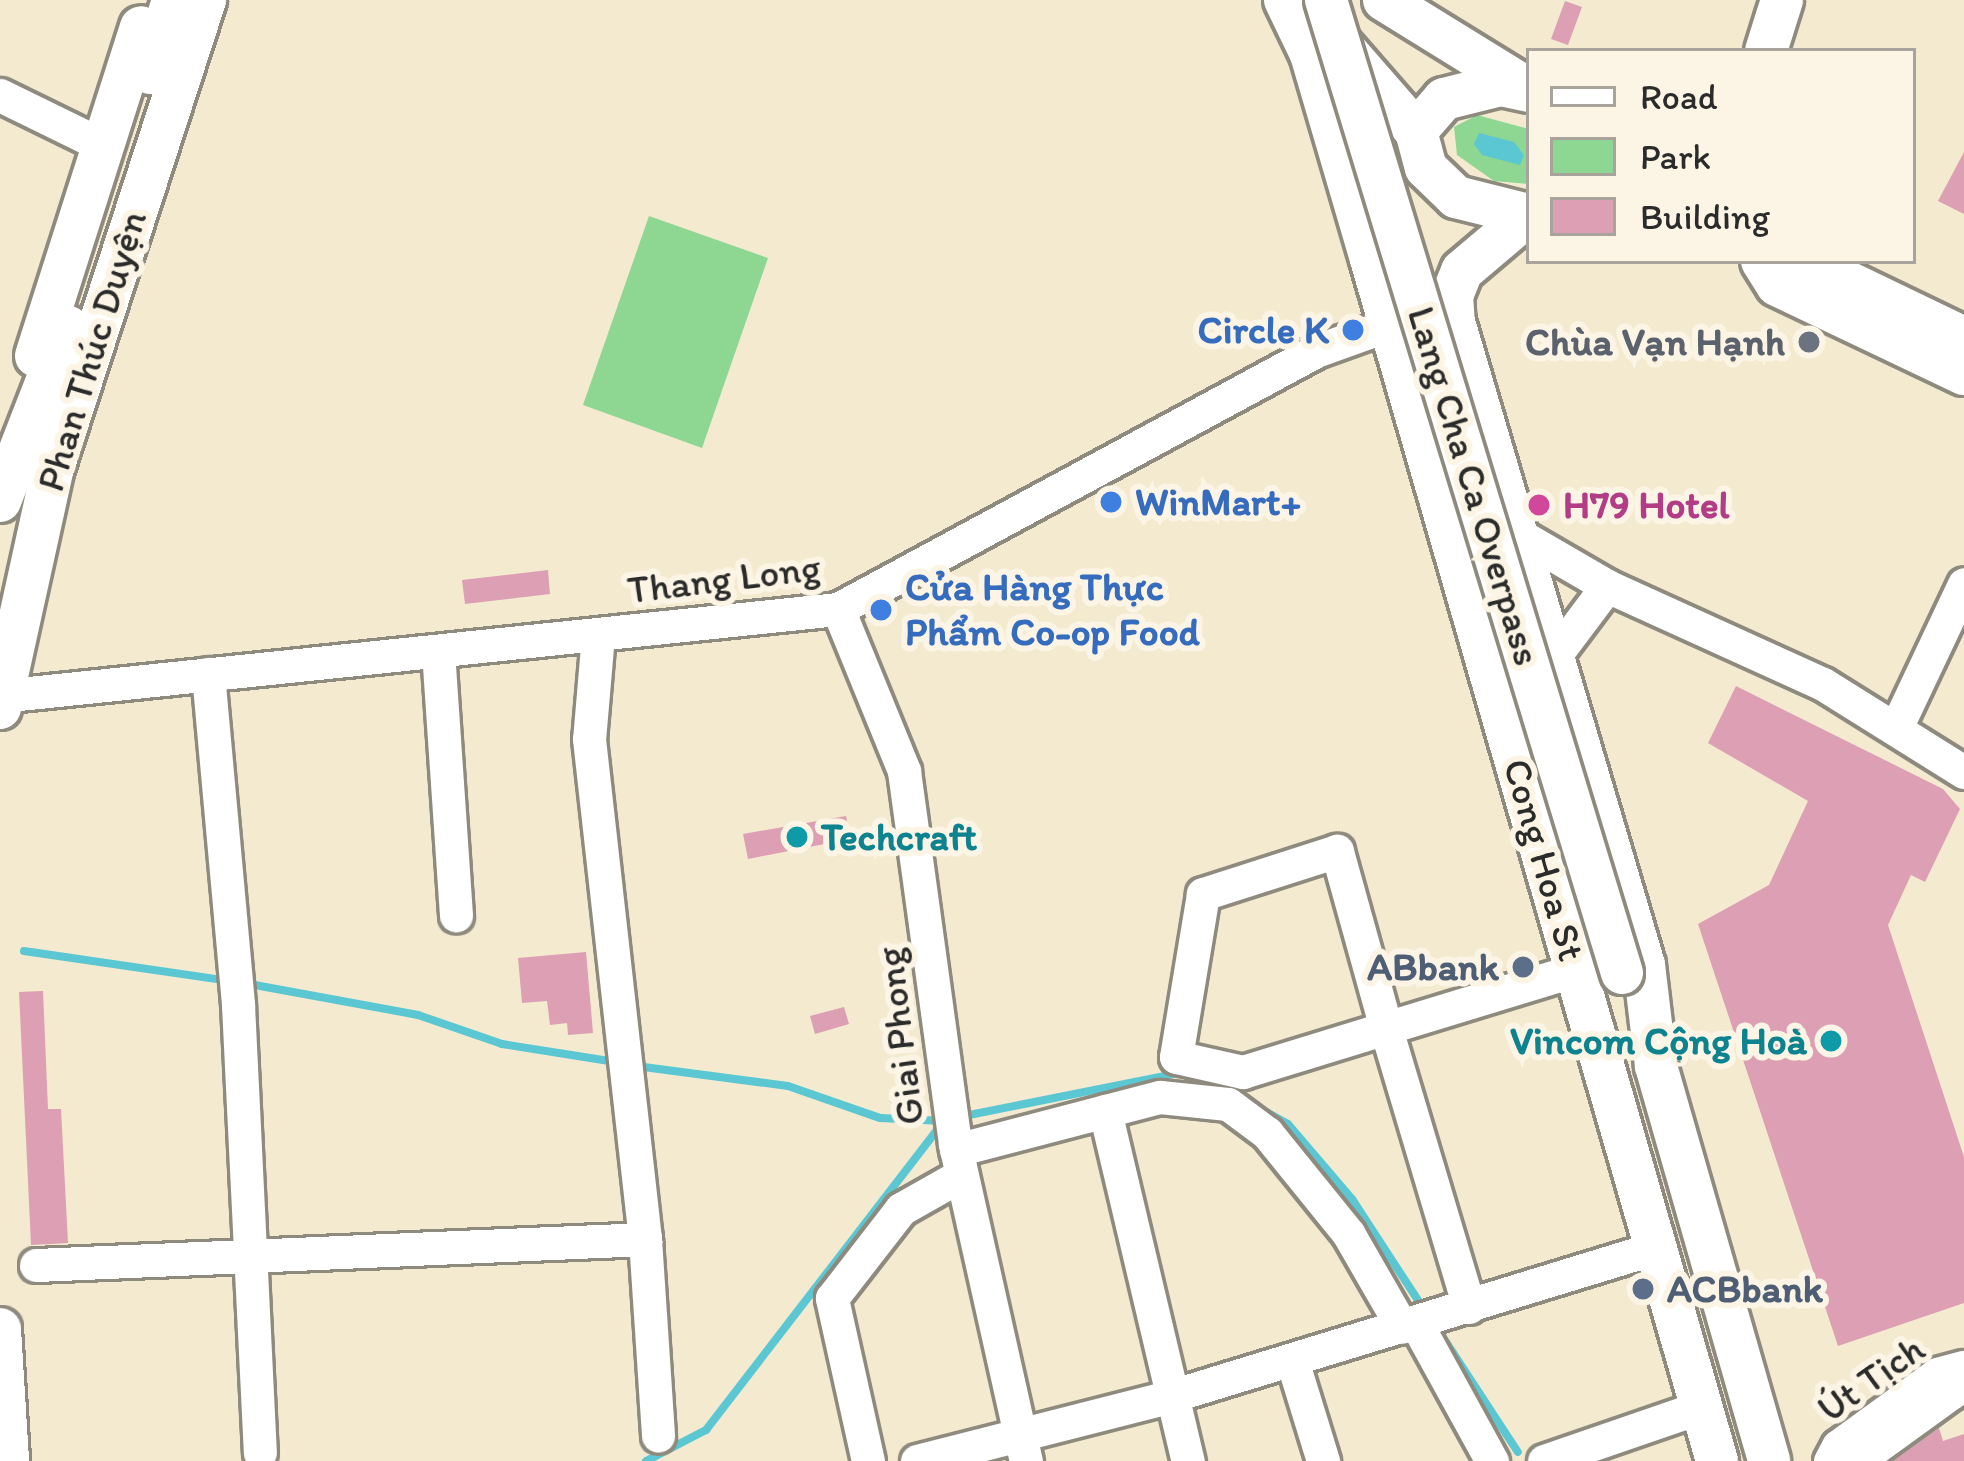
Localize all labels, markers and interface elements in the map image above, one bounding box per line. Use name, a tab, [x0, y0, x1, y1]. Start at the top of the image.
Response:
legend	[1526, 48, 1916, 264]
text: Road	[1640, 75, 1718, 118]
text: Park	[1640, 135, 1711, 178]
text: Building	[1640, 195, 1770, 238]
street label: Phan Thúc Duyện	[27, 205, 157, 497]
street label: Lang Cha Ca Overpass	[1397, 300, 1551, 672]
place label: Circle K	[1197, 307, 1329, 353]
marker: Circle K	[1340, 317, 1366, 343]
place label: Chùa Vạn Hạnh	[1527, 319, 1785, 365]
marker: Chùa Vạn Hạnh	[1796, 329, 1822, 355]
place label: WinMart+	[1135, 479, 1301, 525]
place label: H79 Hotel	[1563, 482, 1729, 528]
marker: WinMart+	[1098, 489, 1124, 515]
marker: H79 Hotel	[1526, 492, 1552, 518]
street label: Thang Long	[625, 544, 823, 614]
place label: Cửa Hàng Thực Phẩm Co-op Food	[905, 565, 1200, 656]
marker: Cửa Hàng Thực Phẩm Co-op Food	[868, 597, 894, 623]
street label: Cong Hoa St	[1493, 754, 1595, 966]
place label: Techcraft	[821, 814, 977, 860]
marker: Techcraft	[784, 824, 810, 850]
street label: Giai Phong	[866, 944, 934, 1128]
place label: ABbank	[1367, 944, 1499, 990]
marker: ABbank	[1510, 954, 1536, 980]
place label: Vincom Cộng Hoà	[1510, 1018, 1807, 1064]
marker: Vincom Cộng Hoà	[1818, 1028, 1844, 1054]
place label: ACBbank	[1667, 1266, 1823, 1312]
marker: ACBbank	[1630, 1276, 1656, 1302]
street label: Út Tịch	[1809, 1326, 1933, 1432]

